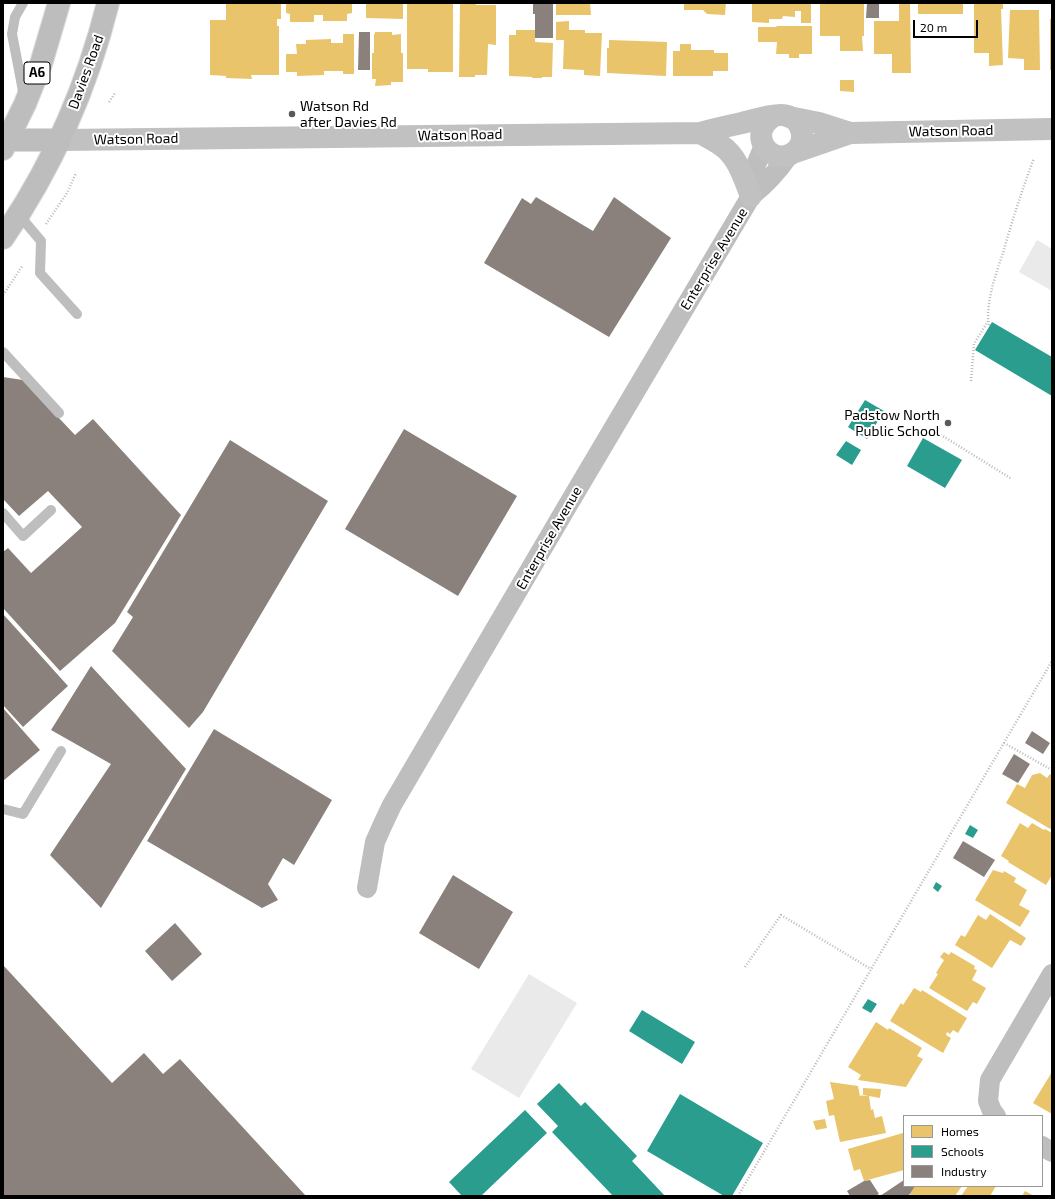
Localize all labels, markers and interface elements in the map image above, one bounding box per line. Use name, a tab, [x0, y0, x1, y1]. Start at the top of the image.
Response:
scale bar	[915, 12, 980, 38]
text: 20 m	[920, 20, 947, 34]
street label: Davies Road	[65, 33, 107, 111]
road number: A6	[24, 62, 50, 84]
place label: Watson Rd after Davies Rd	[300, 98, 397, 130]
marker: Watson Rd after Davies Rd	[287, 109, 297, 119]
street label: Watson Road	[909, 122, 993, 140]
street label: Watson Road	[418, 126, 502, 144]
street label: Watson Road	[94, 130, 178, 148]
street label: Enterprise Avenue	[677, 205, 751, 313]
place label: Padstow North Public School	[844, 407, 940, 440]
marker: Padstow North Public School	[943, 418, 953, 428]
street label: Enterprise Avenue	[513, 483, 585, 593]
legend	[903, 1115, 1043, 1187]
text: Homes	[941, 1124, 979, 1138]
text: Schools	[941, 1144, 984, 1158]
text: Industry	[941, 1164, 987, 1178]

